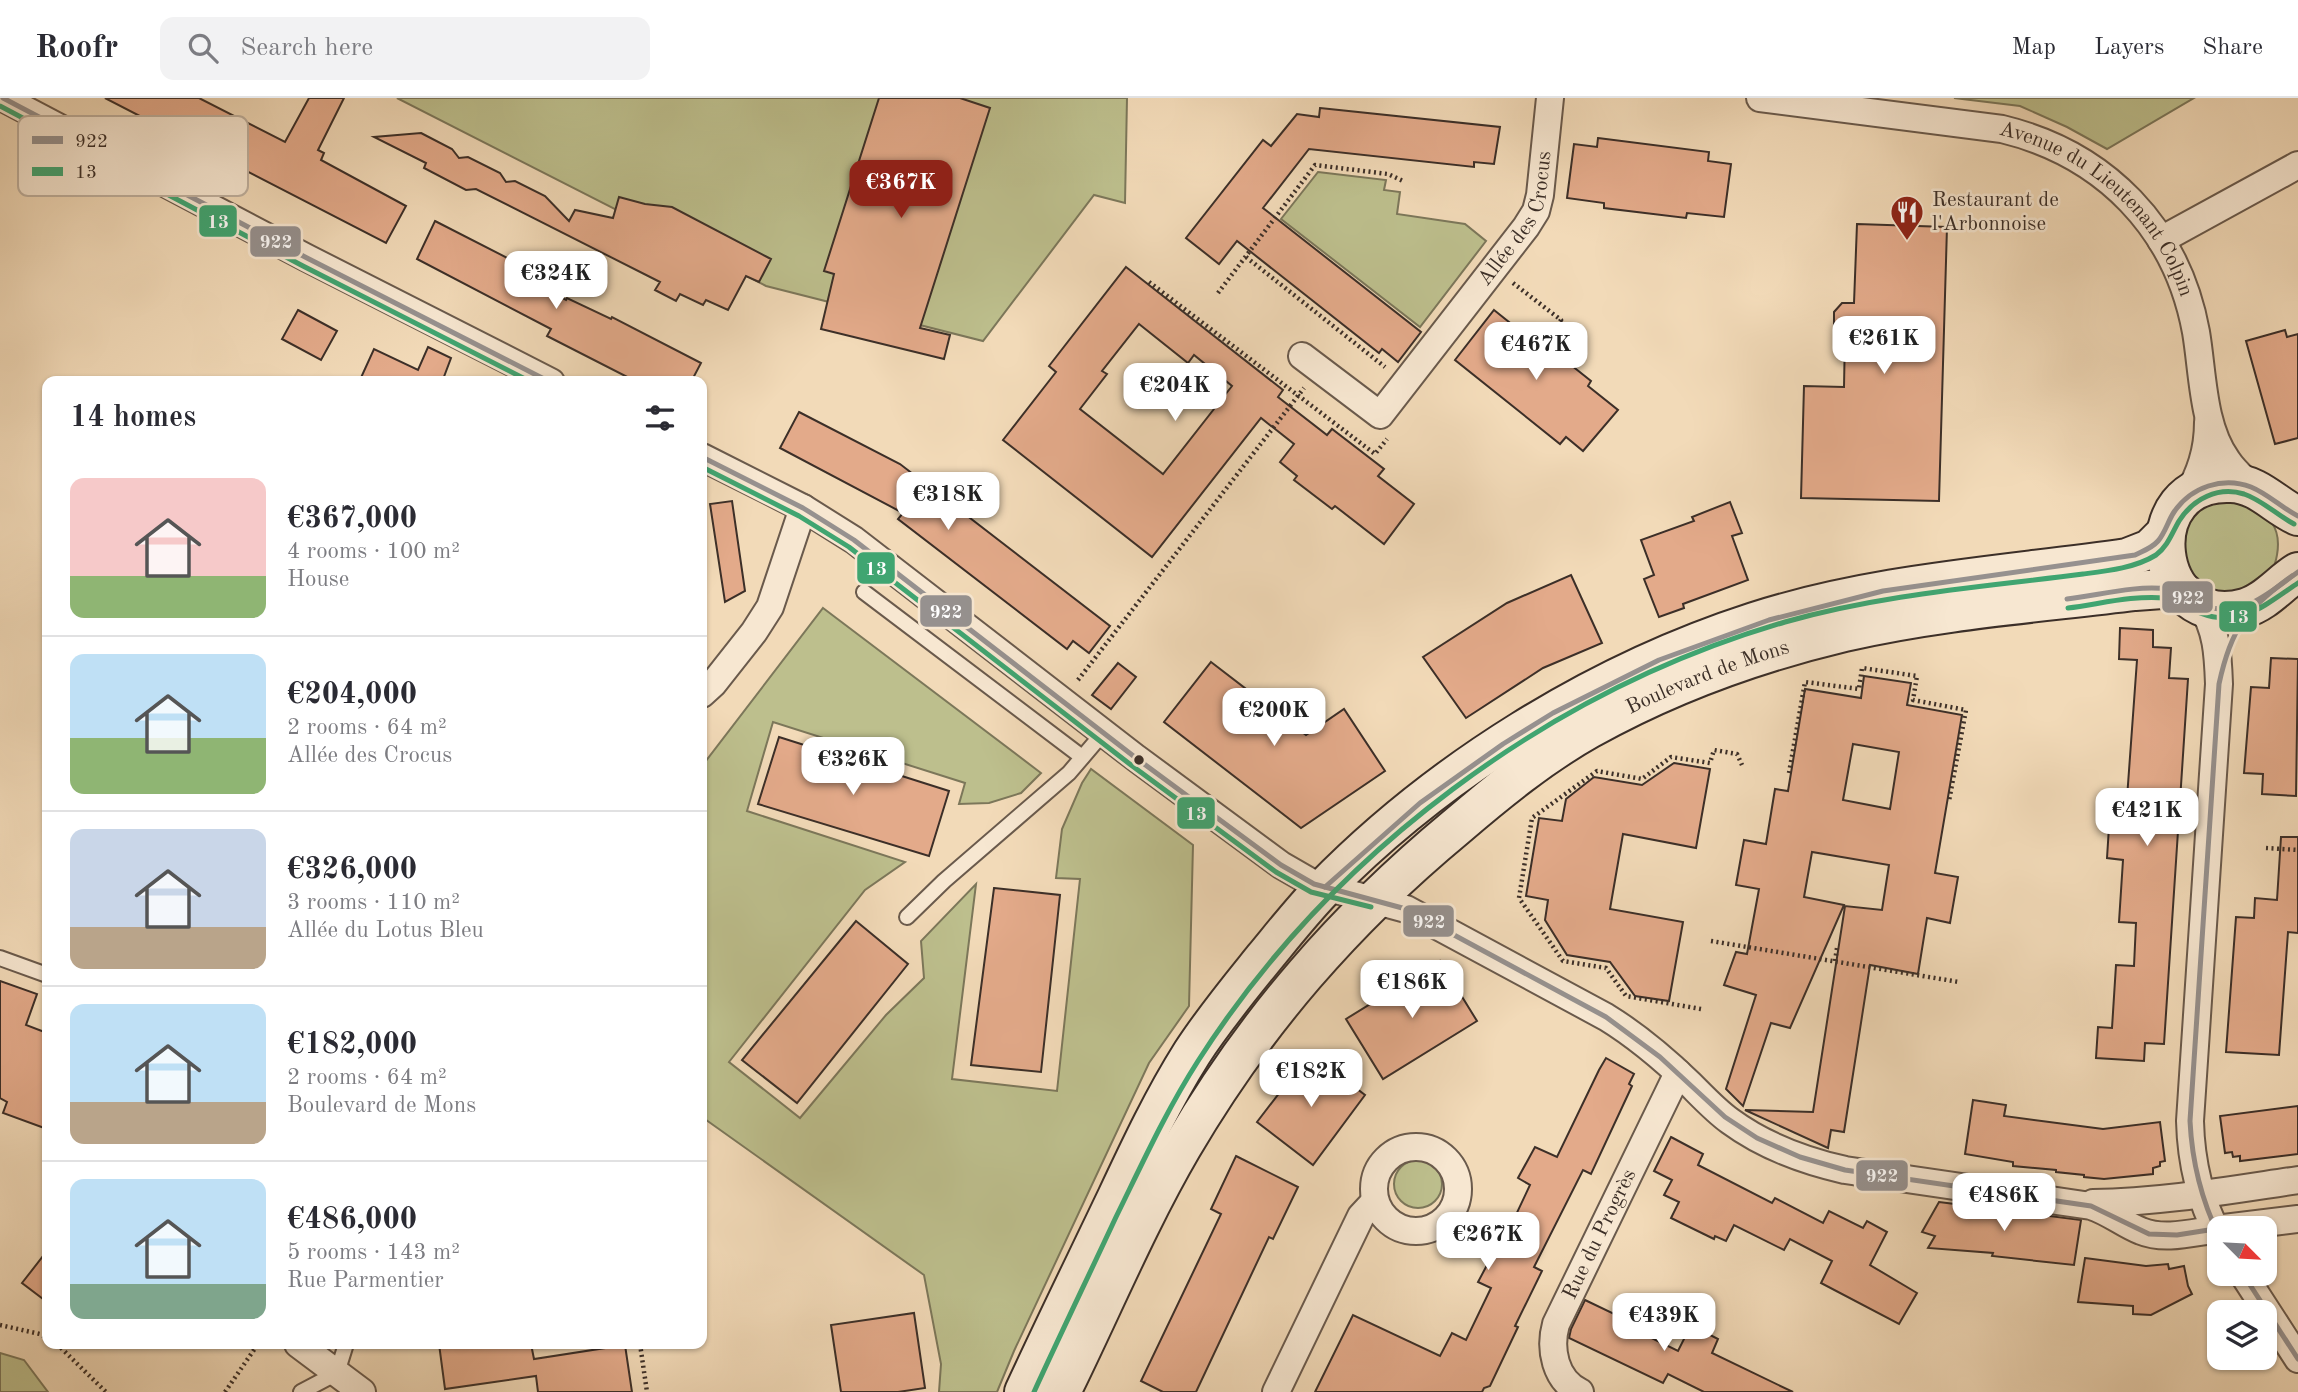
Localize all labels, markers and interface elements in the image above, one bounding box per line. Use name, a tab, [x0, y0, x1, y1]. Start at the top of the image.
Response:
search box	[160, 17, 650, 80]
icon: search	[184, 29, 222, 67]
text: Roofr	[35, 32, 118, 65]
text: Search here	[240, 35, 373, 61]
text: Map	[2012, 36, 2056, 60]
text: Layers	[2094, 36, 2164, 60]
text: Share	[2202, 36, 2263, 60]
legend	[18, 116, 248, 196]
street label: Avenue du Lieutenant Colpin	[1997, 118, 2197, 299]
text: 922	[75, 133, 108, 152]
street label: Allée des Crocus	[1474, 150, 1555, 290]
pin: €367K	[852, 160, 950, 220]
text: 13	[75, 164, 97, 183]
text: €367K	[865, 171, 937, 194]
place label: Restaurant de l'Arbonnoise	[1932, 190, 2059, 235]
restaurant icon: Restaurant de l'Arbonnoise	[1888, 193, 1926, 242]
line badge: 13	[198, 204, 238, 238]
text: 13	[207, 214, 229, 233]
line badge: 922	[249, 225, 302, 258]
text: 922	[259, 234, 293, 253]
pin: €324K	[507, 252, 605, 311]
text: €324K	[520, 262, 592, 285]
pin: €261K	[1835, 316, 1933, 376]
pin: €467K	[1487, 322, 1585, 382]
text: €261K	[1848, 327, 1920, 350]
text: €467K	[1500, 333, 1572, 356]
pin: €204K	[1126, 364, 1224, 423]
text: €204K	[1139, 374, 1211, 397]
icon: filters	[641, 399, 679, 437]
text: 14 homes	[70, 403, 196, 433]
pin: €318K	[899, 472, 997, 532]
text: €318K	[912, 483, 984, 506]
text: €367,000	[287, 504, 417, 534]
icon: home	[126, 506, 210, 590]
text: 4 rooms · 100 m²	[287, 540, 460, 563]
line badge: 13	[856, 551, 896, 585]
text: 13	[865, 561, 887, 580]
text: House	[287, 568, 349, 591]
line badge: 922	[2161, 580, 2214, 614]
text: 922	[2171, 590, 2205, 609]
line badge: 922	[919, 594, 973, 628]
line badge: 13	[2218, 600, 2258, 633]
text: 922	[929, 604, 963, 623]
text: 13	[2227, 609, 2249, 628]
street label: Boulevard de Mons	[1623, 637, 1791, 718]
text: €204,000	[287, 680, 417, 710]
icon: home	[126, 682, 210, 766]
pin: €200K	[1225, 688, 1323, 748]
text: €200K	[1238, 699, 1310, 722]
text: 2 rooms · 64 m²	[287, 716, 447, 739]
pin: €326K	[804, 738, 902, 797]
text: Allée des Crocus	[287, 744, 452, 767]
text: €326K	[817, 748, 889, 771]
unlabelled marker	[1132, 753, 1146, 767]
pin: €421K	[2098, 788, 2196, 848]
line badge: 13	[1176, 796, 1216, 830]
text: €421K	[2111, 799, 2183, 822]
text: 13	[1185, 806, 1207, 825]
text: €326,000	[287, 855, 417, 885]
icon: home	[126, 857, 210, 941]
text: 3 rooms · 110 m²	[287, 891, 460, 914]
line badge: 922	[1402, 904, 1455, 938]
text: 922	[1412, 914, 1446, 933]
text: Allée du Lotus Bleu	[287, 919, 484, 942]
pin: €186K	[1363, 960, 1461, 1020]
text: €186K	[1376, 971, 1448, 994]
text: €182,000	[287, 1030, 417, 1060]
icon: home	[126, 1032, 210, 1116]
pin: €182K	[1262, 1049, 1360, 1109]
text: €182K	[1275, 1060, 1347, 1083]
text: 2 rooms · 64 m²	[287, 1066, 447, 1089]
text: Boulevard de Mons	[287, 1094, 476, 1117]
line badge: 922	[1855, 1159, 1909, 1192]
street label: Rue du Progrès	[1559, 1166, 1640, 1303]
text: 922	[1865, 1168, 1899, 1187]
pin: €486K	[1955, 1174, 2053, 1233]
text: €486K	[1968, 1184, 2040, 1207]
text: €486,000	[287, 1205, 417, 1235]
icon: home	[126, 1207, 210, 1291]
pin: €267K	[1439, 1212, 1537, 1272]
north arrow	[2207, 1216, 2277, 1286]
map controls	[2207, 1216, 2277, 1370]
text: €267K	[1452, 1223, 1524, 1246]
text: 5 rooms · 143 m²	[287, 1241, 460, 1264]
text: Rue Parmentier	[287, 1269, 444, 1292]
pin: €439K	[1615, 1294, 1713, 1353]
button: layers	[2207, 1300, 2277, 1370]
text: €439K	[1628, 1304, 1700, 1327]

